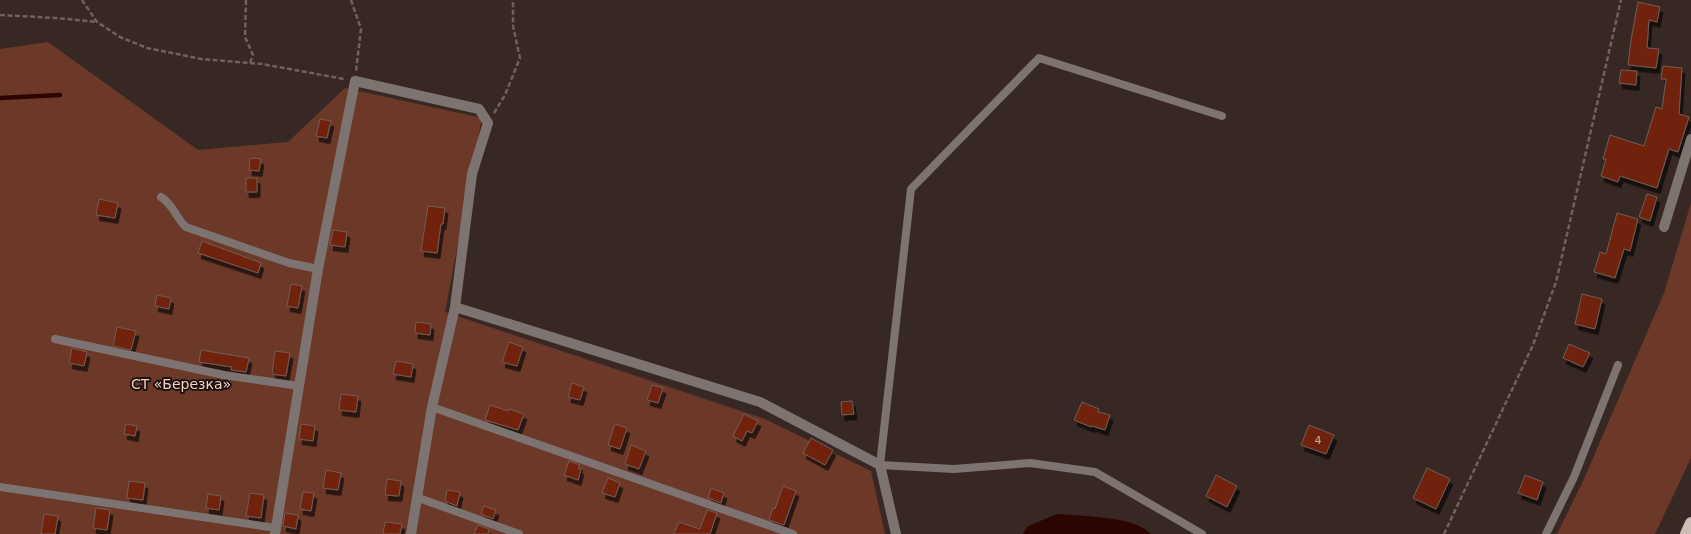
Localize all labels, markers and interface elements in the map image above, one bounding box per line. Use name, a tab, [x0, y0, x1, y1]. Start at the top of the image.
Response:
park label: СТ «Березка»	[131, 376, 231, 392]
house number: 4	[1315, 434, 1322, 447]

